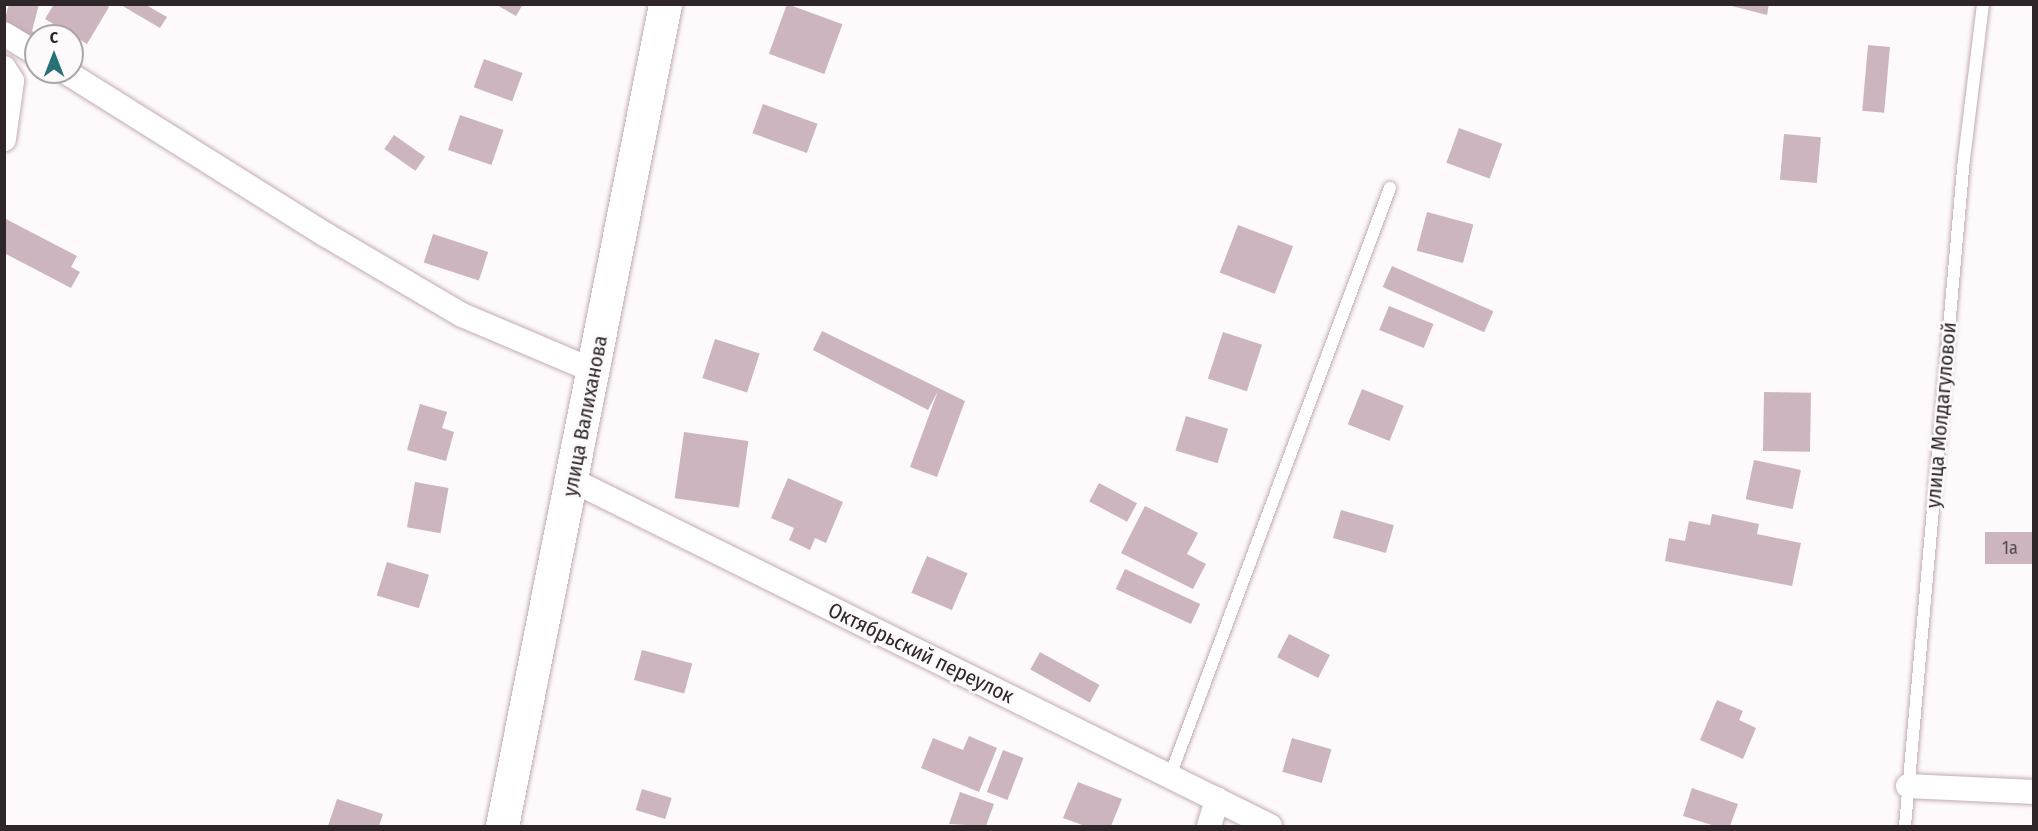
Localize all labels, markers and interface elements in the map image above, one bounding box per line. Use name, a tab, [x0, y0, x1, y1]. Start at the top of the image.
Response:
north arrow	[24, 24, 84, 84]
text: С	[50, 28, 58, 47]
street label: улица Молдагуловой	[1920, 321, 1962, 509]
street label: улица Валиханова	[557, 333, 613, 499]
house number: 1а	[2002, 537, 2018, 559]
street label: Октябрьский переулок	[824, 597, 1018, 709]

